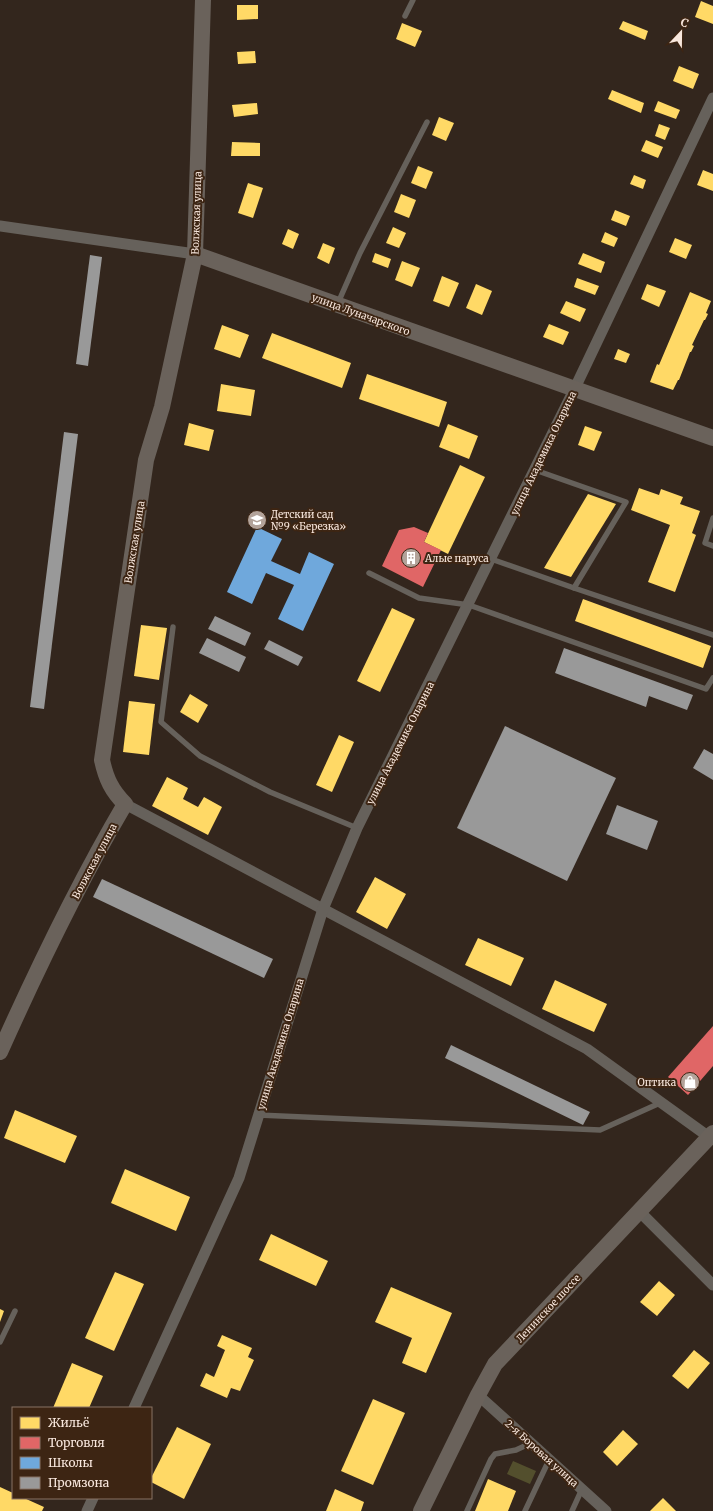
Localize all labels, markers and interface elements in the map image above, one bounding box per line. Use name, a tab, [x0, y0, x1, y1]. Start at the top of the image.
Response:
north arrow	[661, 12, 701, 52]
text: С	[679, 15, 691, 31]
street label: Волжская улица	[189, 170, 204, 255]
street label: улица Луначарского	[310, 291, 412, 338]
street label: улица Академика Опарина	[508, 388, 579, 517]
street label: Волжская улица	[122, 499, 148, 584]
place label: Детский сад №9 «Березка»	[271, 508, 346, 533]
school or university icon: Детский сад №9 «Березка»	[246, 509, 268, 531]
building icon: Алые паруса	[400, 547, 422, 569]
place label: Алые паруса	[424, 552, 489, 565]
street label: улица Академика Опарина	[364, 679, 437, 807]
street label: Волжская улица	[69, 821, 120, 901]
street label: улица Академика Опарина	[254, 976, 307, 1111]
shop icon: Оптика	[679, 1071, 701, 1093]
place label: Оптика	[637, 1076, 677, 1089]
street label: Ленинское шоссе	[513, 1272, 583, 1345]
legend	[12, 1407, 152, 1499]
text: Жильё	[48, 1415, 89, 1430]
street label: 2-я Боровая улица	[502, 1417, 581, 1490]
text: Торговля	[48, 1435, 105, 1450]
text: Школы	[48, 1455, 93, 1470]
text: Промзона	[48, 1475, 110, 1490]

